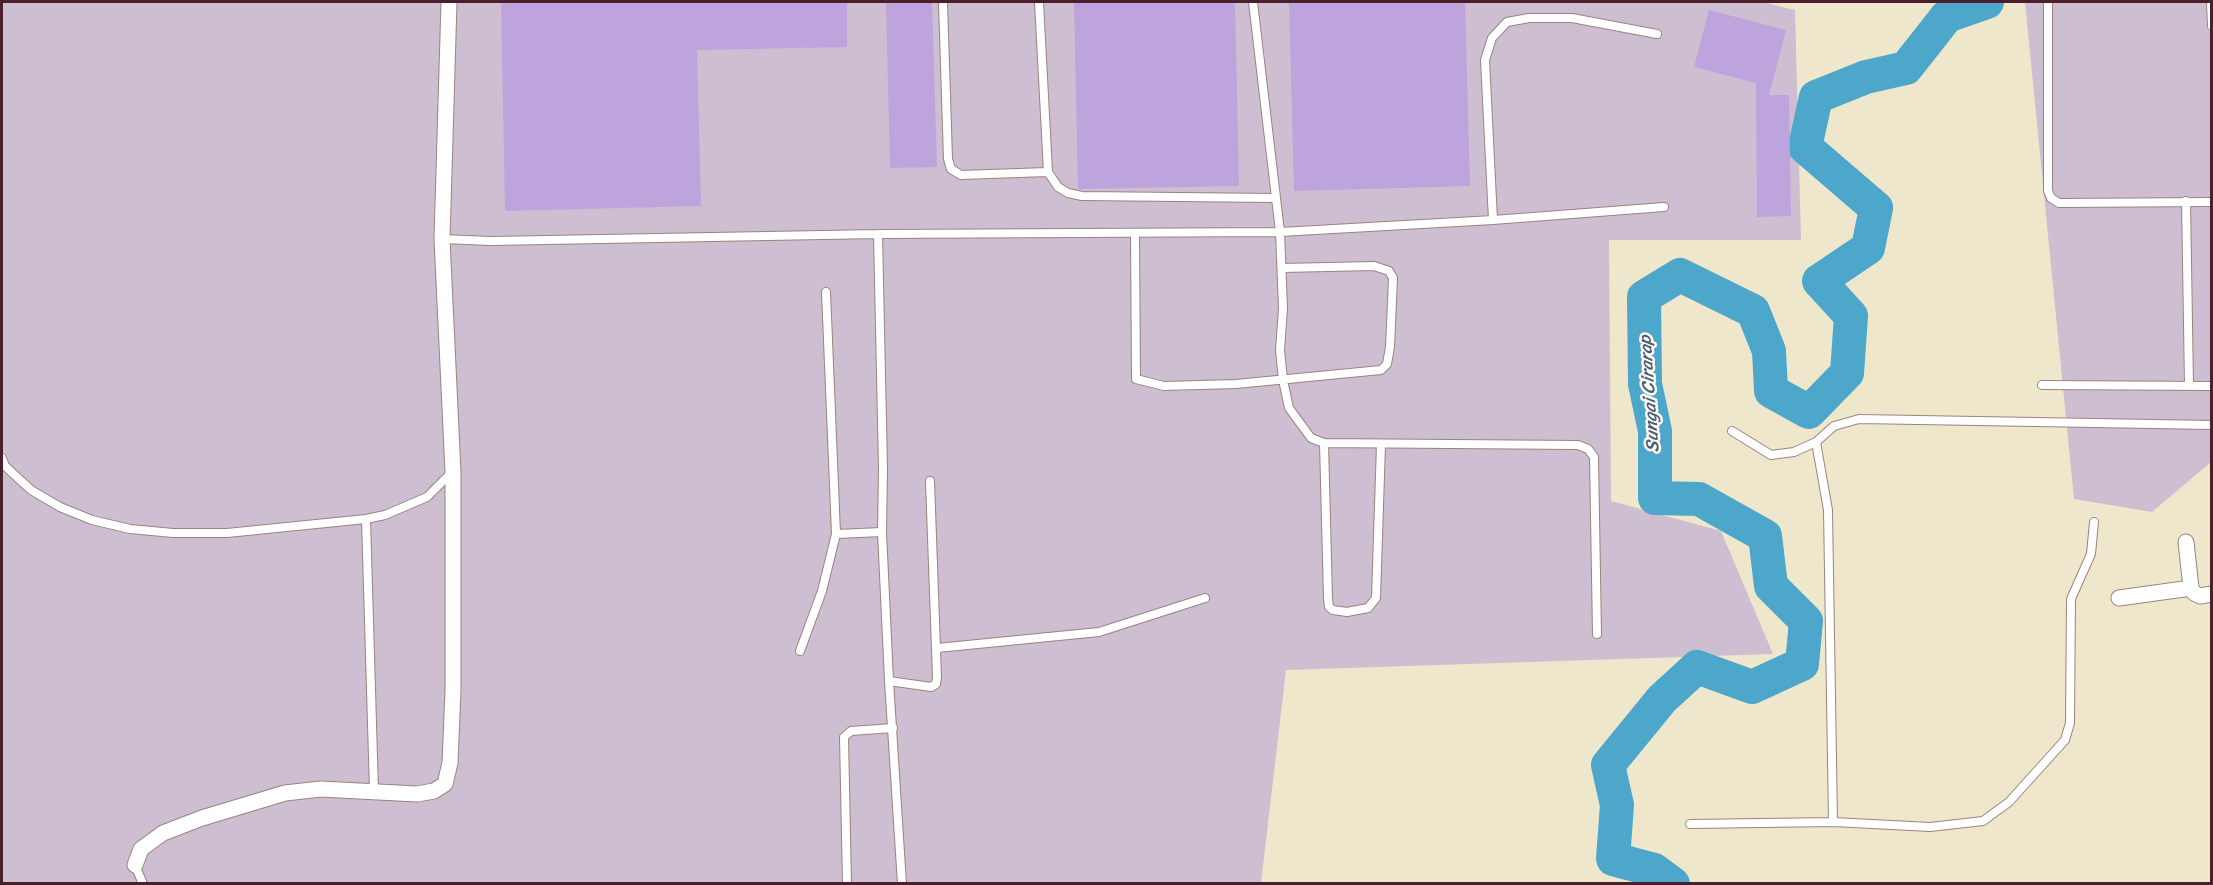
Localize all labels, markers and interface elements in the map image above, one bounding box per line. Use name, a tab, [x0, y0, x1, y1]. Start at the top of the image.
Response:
water label: Sungai Cirarap	[1635, 335, 1665, 453]

